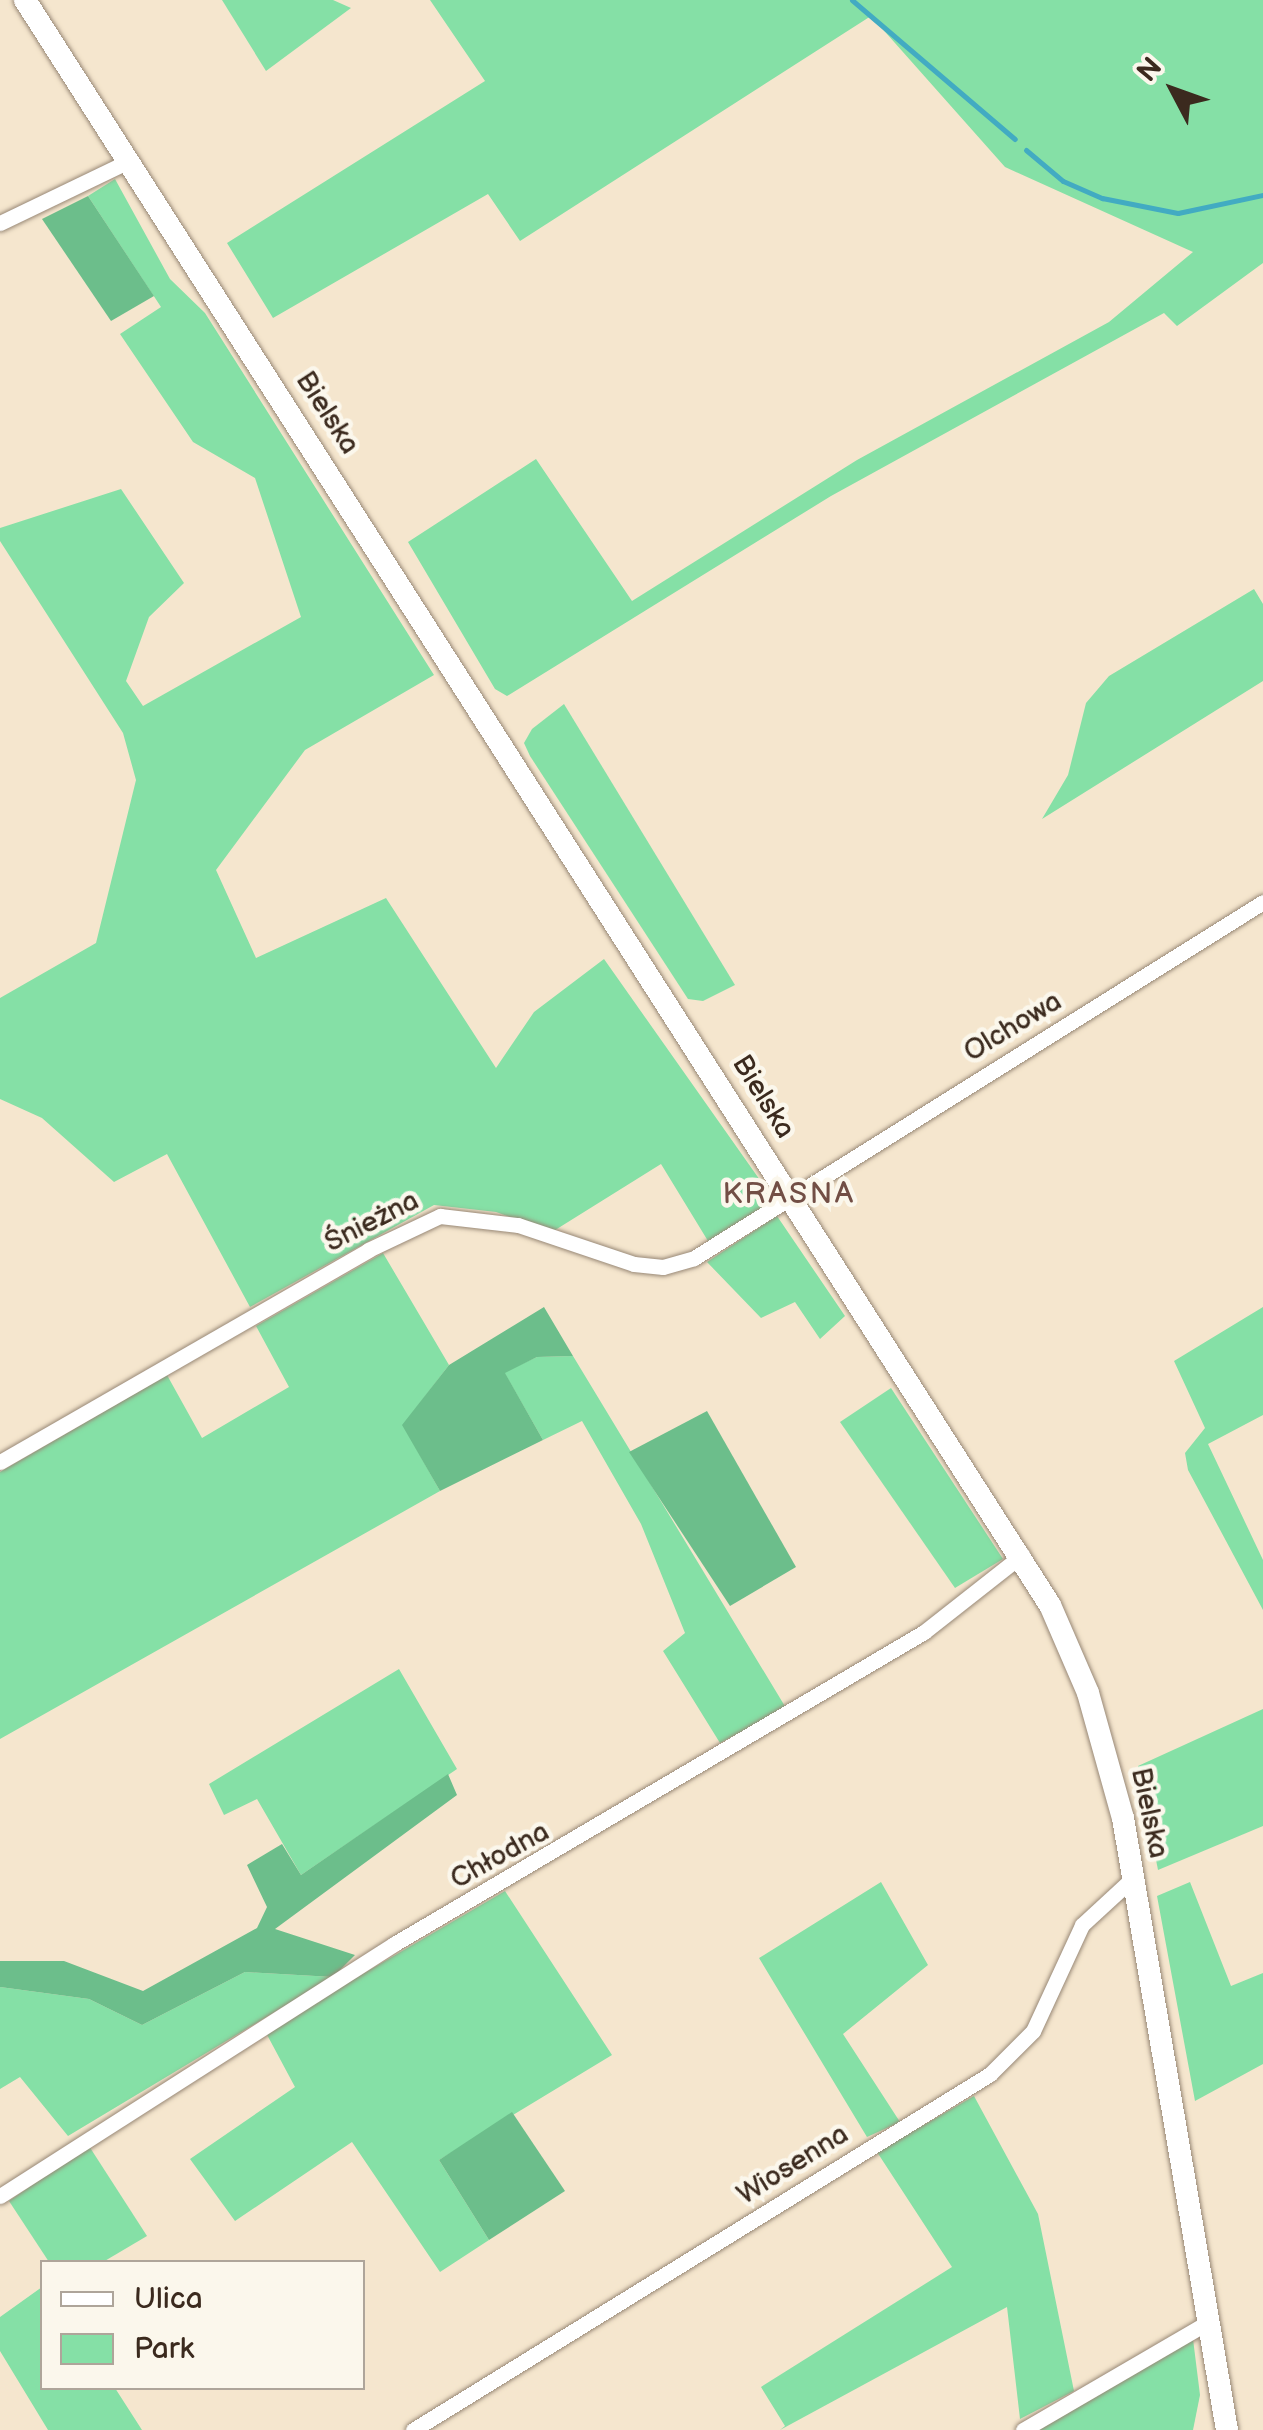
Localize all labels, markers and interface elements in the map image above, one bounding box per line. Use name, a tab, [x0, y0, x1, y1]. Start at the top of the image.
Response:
north arrow	[1123, 40, 1223, 140]
text: N	[1131, 51, 1169, 89]
street label: Bielska	[288, 365, 366, 461]
street label: Olchowa	[958, 985, 1068, 1069]
street label: Bielska	[725, 1049, 801, 1145]
district label: KRASNA	[722, 1176, 856, 1212]
street label: Śnieżna	[319, 1184, 425, 1260]
street label: Bielska	[1123, 1765, 1175, 1861]
street label: Chłodna	[445, 1815, 555, 1897]
street label: Wiosenna	[731, 2118, 855, 2212]
legend	[40, 2260, 365, 2390]
text: Ulica	[134, 2281, 203, 2317]
text: Park	[134, 2331, 194, 2367]

